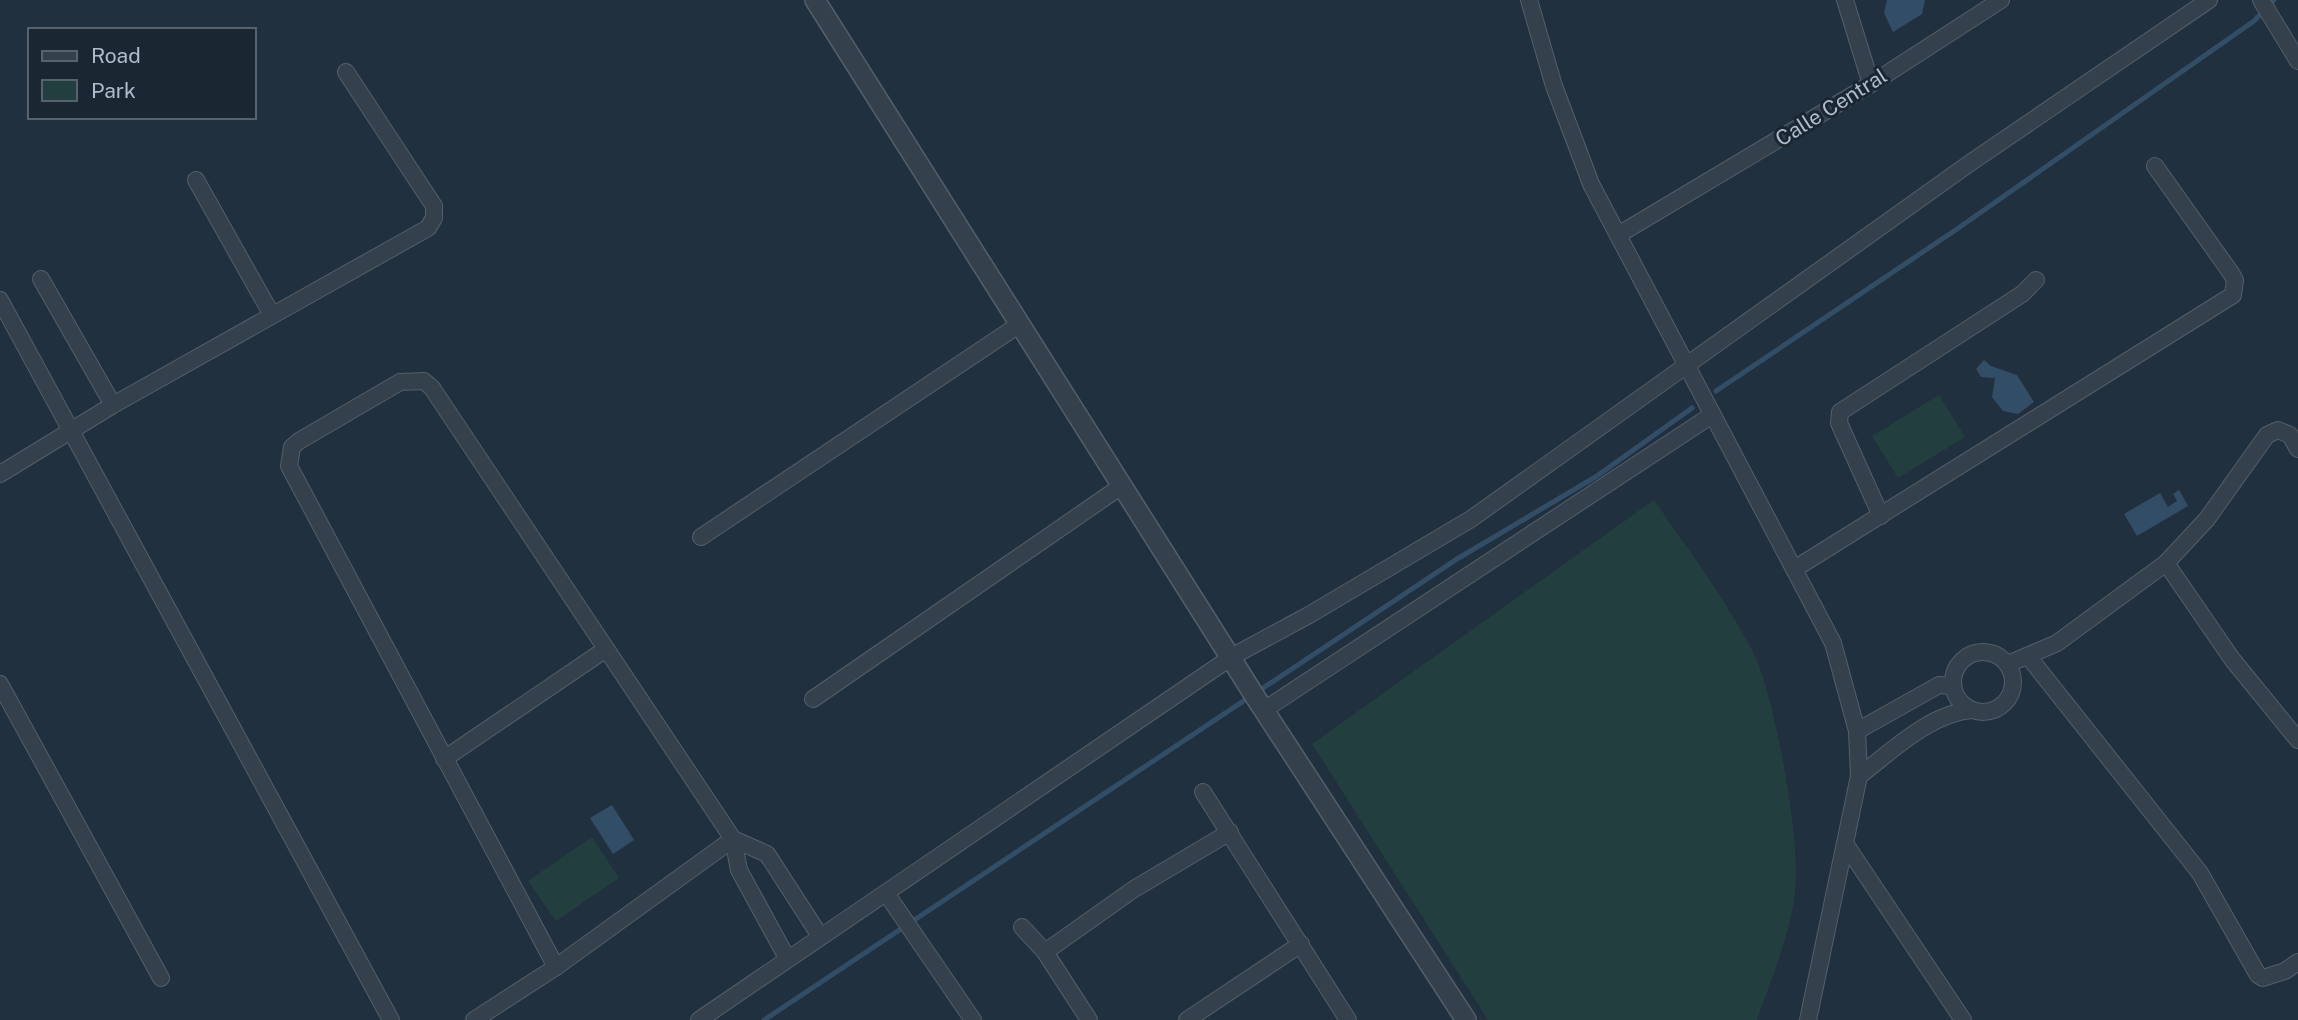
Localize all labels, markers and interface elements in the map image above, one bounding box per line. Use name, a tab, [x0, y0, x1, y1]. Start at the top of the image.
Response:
legend	[28, 28, 256, 119]
text: Road	[91, 43, 141, 68]
street label: Calle Central	[1771, 63, 1891, 151]
text: Park	[91, 78, 136, 103]

